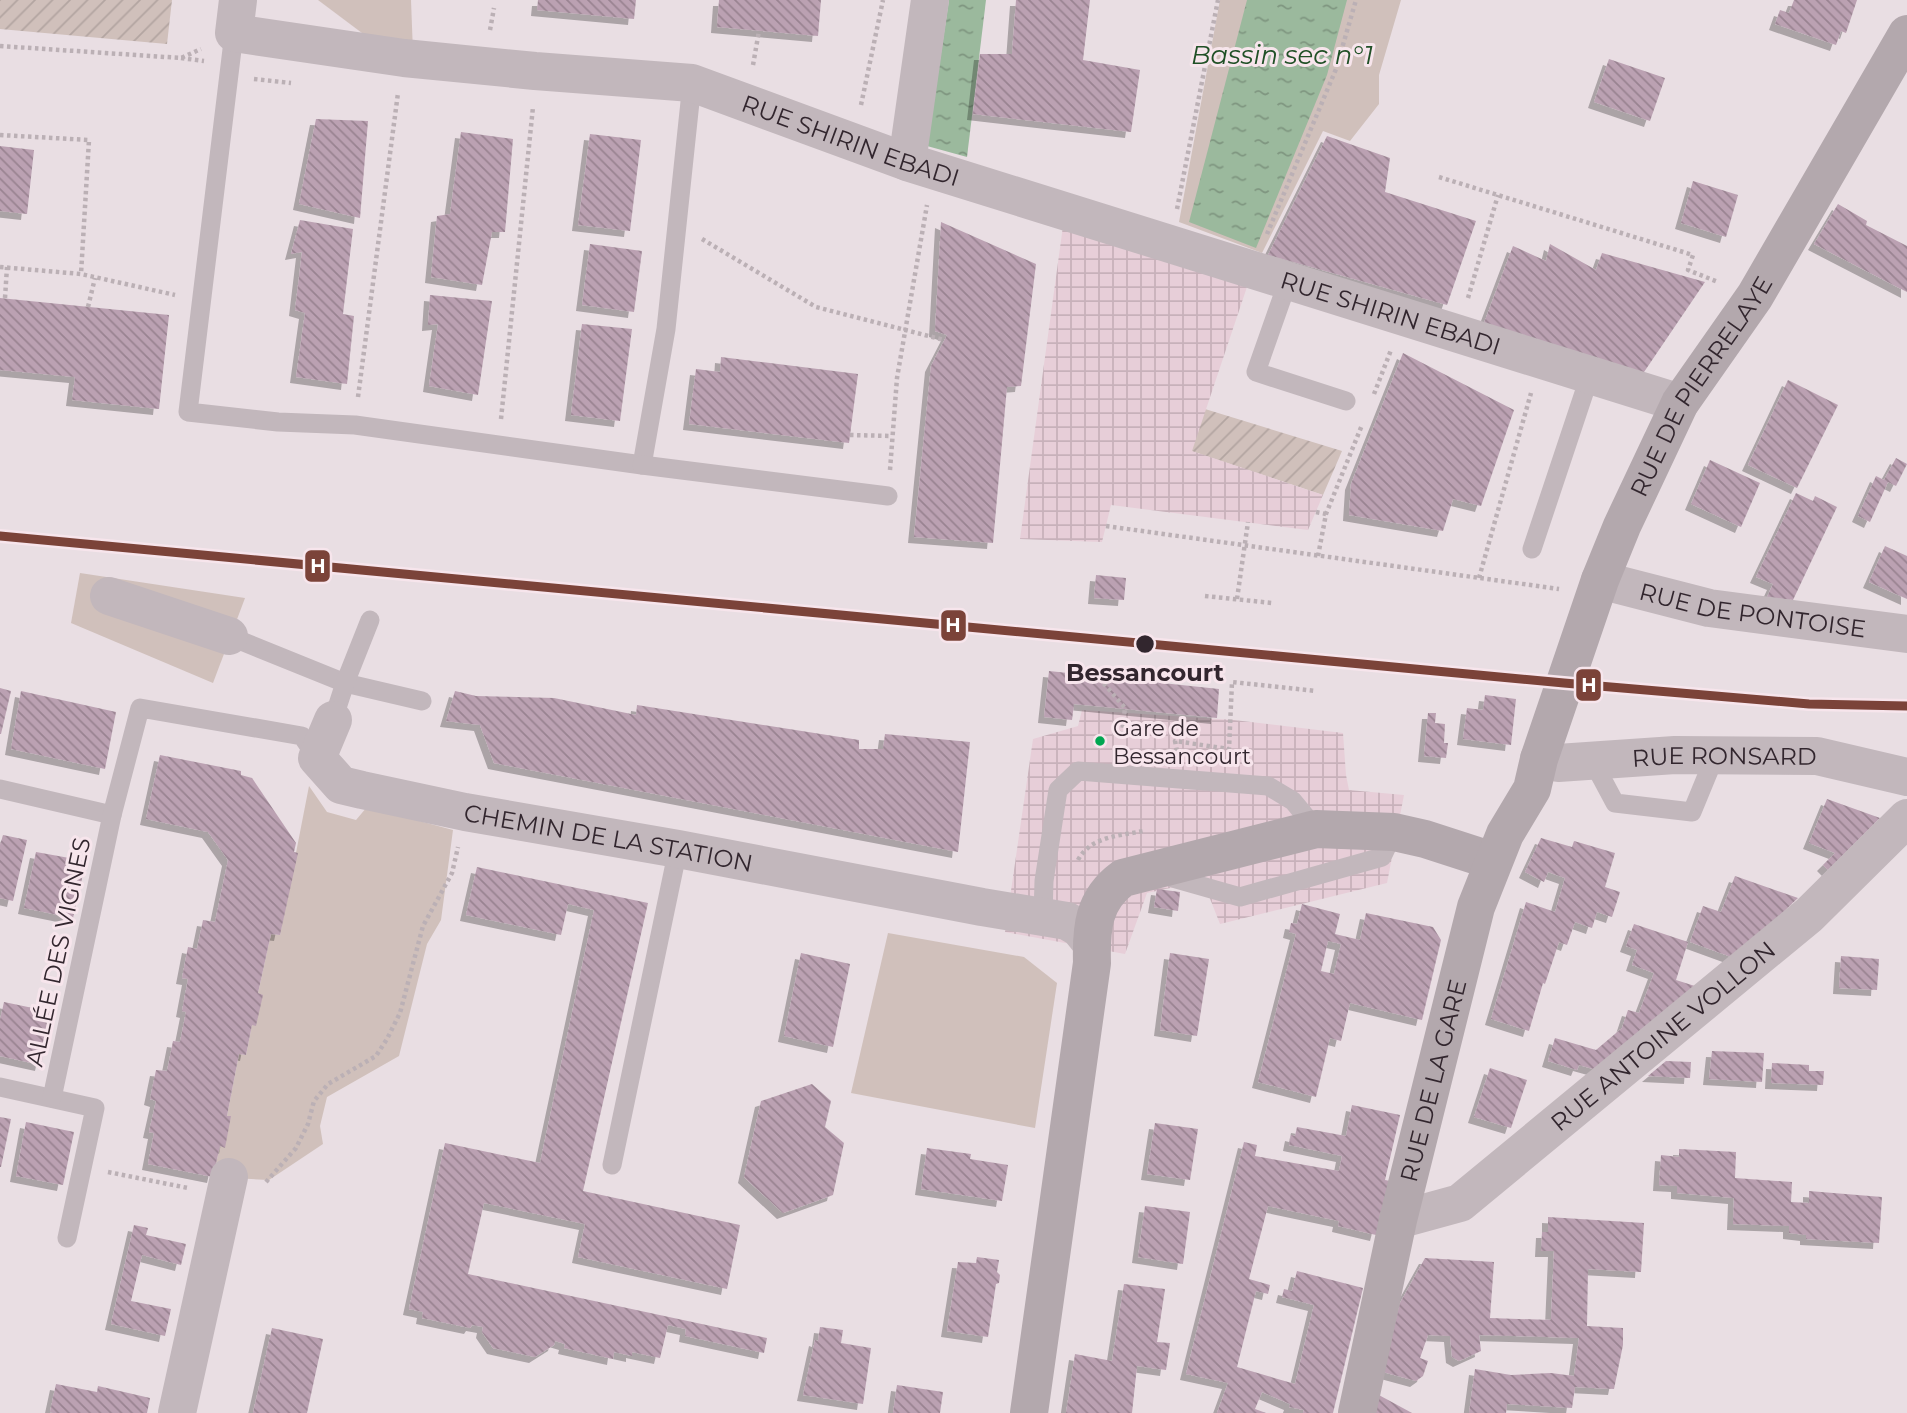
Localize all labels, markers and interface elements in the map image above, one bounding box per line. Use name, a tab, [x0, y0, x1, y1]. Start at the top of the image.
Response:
water label: Bassin sec n°1	[1191, 39, 1373, 71]
street label: RUE SHIRIN EBADI	[738, 88, 963, 192]
street label: RUE SHIRIN EBADI	[1277, 265, 1504, 361]
street label: RUE DE PIERRELAYE	[1624, 271, 1778, 501]
line badge: H	[304, 549, 331, 583]
text: H	[310, 555, 326, 578]
street label: RUE DE PONTOISE	[1636, 576, 1868, 643]
line badge: H	[940, 609, 967, 642]
text: H	[945, 614, 961, 637]
marker: Bessancourt	[1134, 633, 1156, 655]
place label: Bessancourt	[1066, 658, 1224, 687]
line badge: H	[1575, 668, 1602, 702]
text: H	[1581, 674, 1597, 697]
place label: Gare de Bessancourt	[1113, 715, 1251, 770]
marker: Gare de Bessancourt	[1093, 734, 1107, 748]
street label: RUE RONSARD	[1631, 740, 1817, 772]
street label: CHEMIN DE LA STATION	[462, 798, 755, 877]
street label: ALLÉE DES VIGNES	[20, 835, 96, 1069]
street label: RUE ANTOINE VOLLON	[1545, 935, 1781, 1137]
street label: RUE DE LA GARE	[1394, 976, 1472, 1185]

